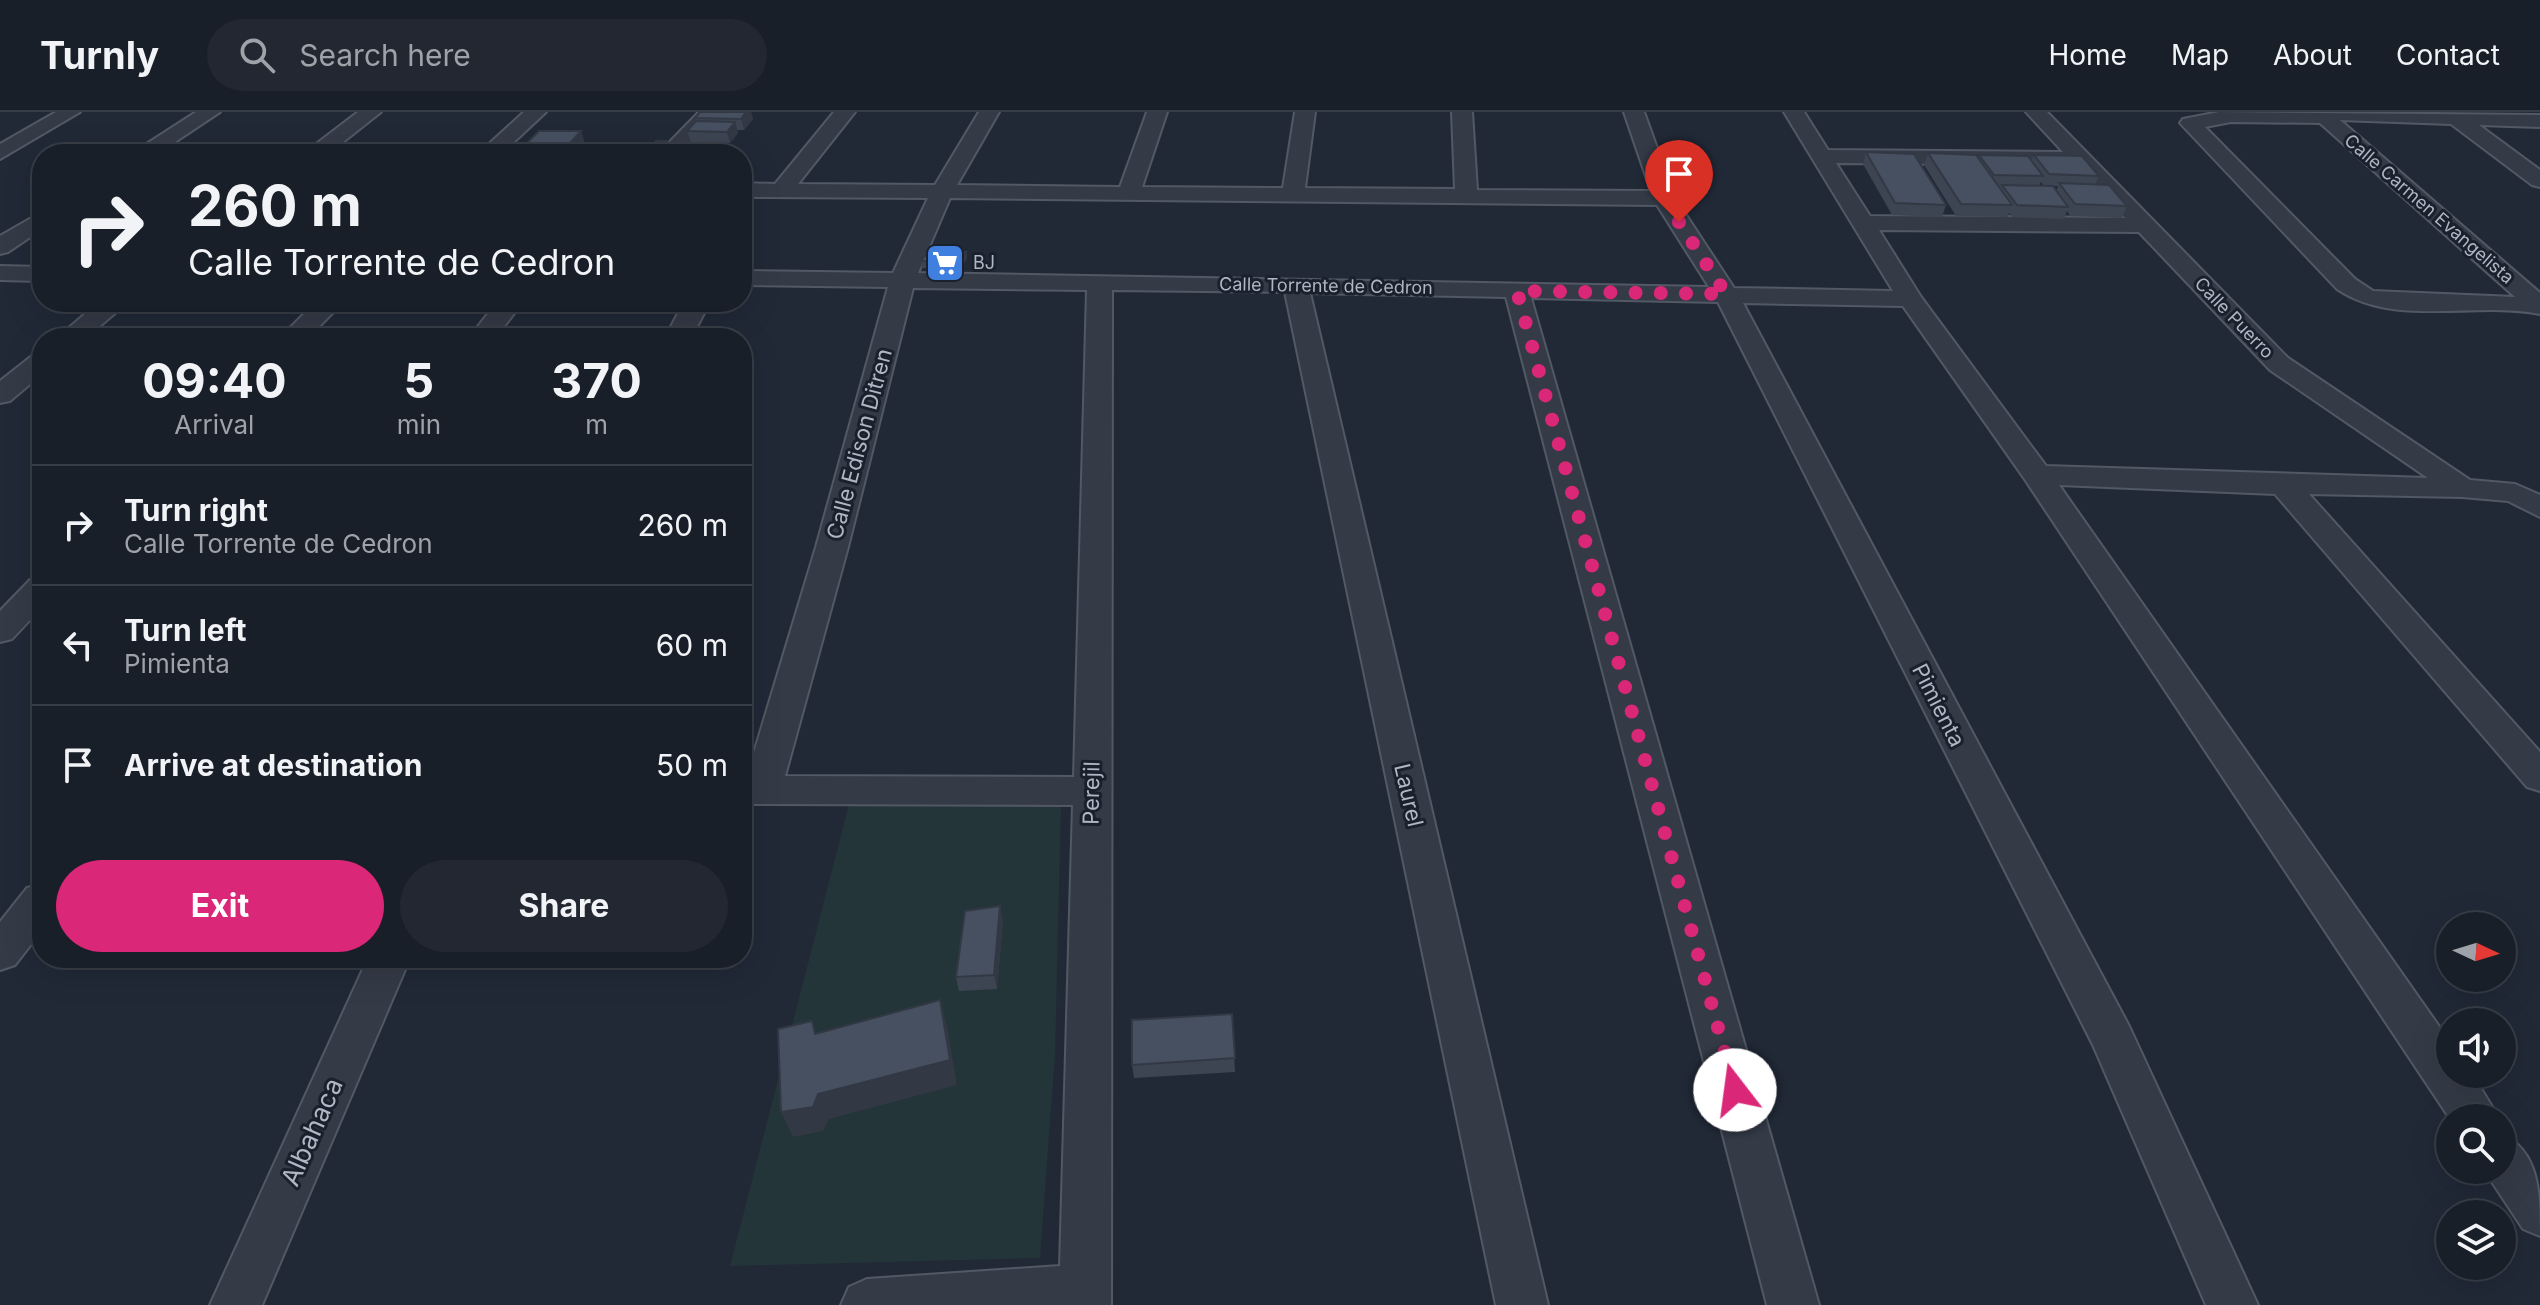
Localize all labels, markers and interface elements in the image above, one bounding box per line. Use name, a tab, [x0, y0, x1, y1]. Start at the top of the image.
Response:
search box	[207, 19, 767, 91]
text: Turnly	[40, 32, 159, 78]
icon: search	[235, 33, 279, 77]
text: Search here	[299, 37, 471, 73]
text: Home	[2048, 38, 2127, 72]
text: Map	[2171, 38, 2229, 72]
text: About	[2273, 38, 2352, 72]
text: Contact	[2396, 38, 2500, 72]
street label: Calle Carmen Evangelista	[2340, 129, 2518, 288]
pin	[1645, 140, 1713, 222]
icon: arrive	[1657, 152, 1701, 196]
text: 260 m	[188, 172, 362, 240]
icon: right	[56, 176, 160, 280]
text: Calle Torrente de Cedron	[188, 240, 615, 284]
supermarket icon: BJ	[924, 242, 966, 284]
place label: BJ	[973, 252, 995, 273]
street label: Calle Torrente de Cedron	[1219, 273, 1433, 298]
street label: Calle Puerro	[2191, 273, 2278, 363]
street label: Calle Edison Ditren	[821, 346, 897, 542]
text: 09:40	[142, 351, 287, 410]
text: 5	[404, 351, 434, 410]
text: 370	[551, 351, 642, 410]
text: Arrival	[174, 409, 254, 440]
text: min	[397, 409, 441, 440]
text: m	[585, 409, 608, 440]
text: Turn right	[124, 492, 268, 528]
icon: right	[56, 503, 100, 547]
text: 260 m	[637, 507, 728, 543]
text: Calle Torrente de Cedron	[124, 528, 433, 559]
text: Turn left	[124, 612, 246, 648]
icon: left	[56, 623, 100, 667]
text: 60 m	[656, 627, 728, 663]
text: Pimienta	[124, 648, 230, 679]
street label: Pimienta	[1907, 659, 1971, 751]
icon: arrive	[56, 743, 100, 787]
text: Arrive at destination	[124, 747, 422, 783]
text: 50 m	[656, 747, 728, 783]
street label: Perejil	[1077, 761, 1105, 825]
street label: Laurel	[1389, 761, 1429, 829]
button: Exit	[56, 860, 384, 952]
button: Share	[400, 860, 728, 952]
north arrow	[2436, 912, 2516, 992]
map controls	[2436, 912, 2516, 1280]
button: sound	[2436, 1008, 2516, 1088]
position arrow	[1693, 1048, 1777, 1132]
street label: Albahaca	[274, 1073, 349, 1190]
button: search	[2436, 1104, 2516, 1184]
button: layers	[2436, 1200, 2516, 1280]

